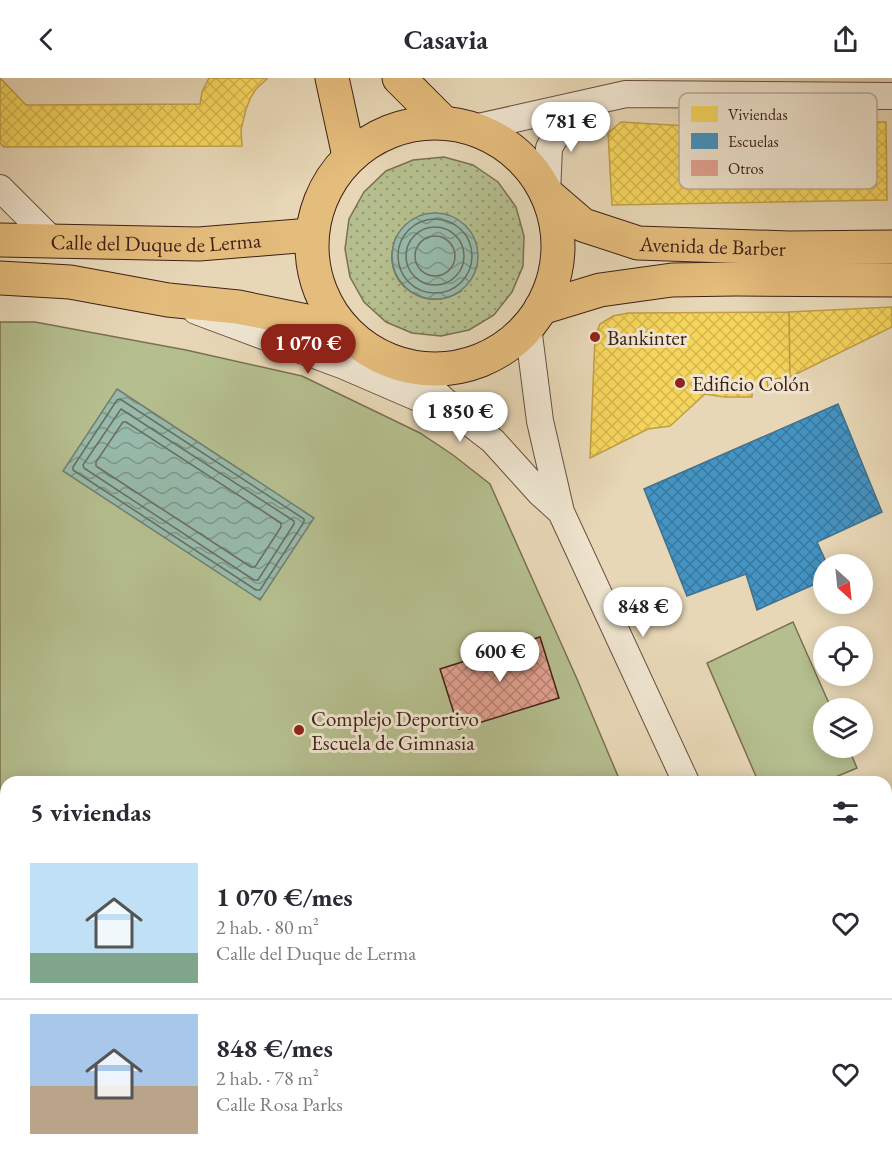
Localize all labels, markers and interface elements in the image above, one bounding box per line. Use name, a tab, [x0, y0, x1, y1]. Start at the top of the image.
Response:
text: Casavia	[404, 22, 488, 57]
icon: back	[30, 23, 63, 56]
icon: share	[829, 23, 862, 56]
legend	[679, 93, 877, 189]
pin: 781 €	[529, 102, 613, 153]
text: Viviendas	[728, 104, 788, 125]
text: 781 €	[545, 108, 597, 134]
text: Escuelas	[728, 131, 779, 152]
text: Otros	[728, 158, 764, 179]
street label: Calle del Duque de Lerma	[50, 226, 263, 258]
street label: Avenida de Barber	[638, 230, 786, 261]
pin: 1 070 €	[253, 324, 363, 375]
place label: Bankinter	[607, 324, 687, 351]
text: 1 070 €	[275, 330, 341, 356]
marker: Bankinter	[588, 330, 602, 344]
place label: Edificio Colón	[692, 370, 810, 397]
marker: Edificio Colón	[673, 376, 687, 390]
pin: 1 850 €	[405, 392, 515, 443]
text: 1 850 €	[427, 398, 493, 424]
north arrow	[813, 554, 873, 614]
map controls	[813, 554, 873, 758]
pin: 848 €	[601, 587, 685, 638]
text: 848 €	[617, 593, 669, 619]
button: locate	[813, 626, 873, 686]
pin: 600 €	[458, 632, 542, 683]
text: 600 €	[474, 638, 526, 664]
button: layers	[813, 698, 873, 758]
place label: Complejo Deportivo Escuela de Gimnasia	[311, 705, 479, 756]
marker: Complejo Deportivo Escuela de Gimnasia	[292, 723, 306, 737]
text: 5 viviendas	[30, 795, 151, 829]
icon: filters	[829, 796, 862, 829]
text: 1 070 €/mes	[216, 880, 353, 914]
icon: home	[78, 887, 150, 959]
icon: heart	[829, 907, 862, 940]
text: 2 hab. · 80 m²	[216, 914, 319, 940]
text: Calle del Duque de Lerma	[216, 940, 416, 966]
text: 848 €/mes	[216, 1031, 333, 1065]
icon: home	[78, 1038, 150, 1110]
icon: heart	[829, 1058, 862, 1091]
text: 2 hab. · 78 m²	[216, 1065, 319, 1091]
text: Calle Rosa Parks	[216, 1091, 343, 1117]

